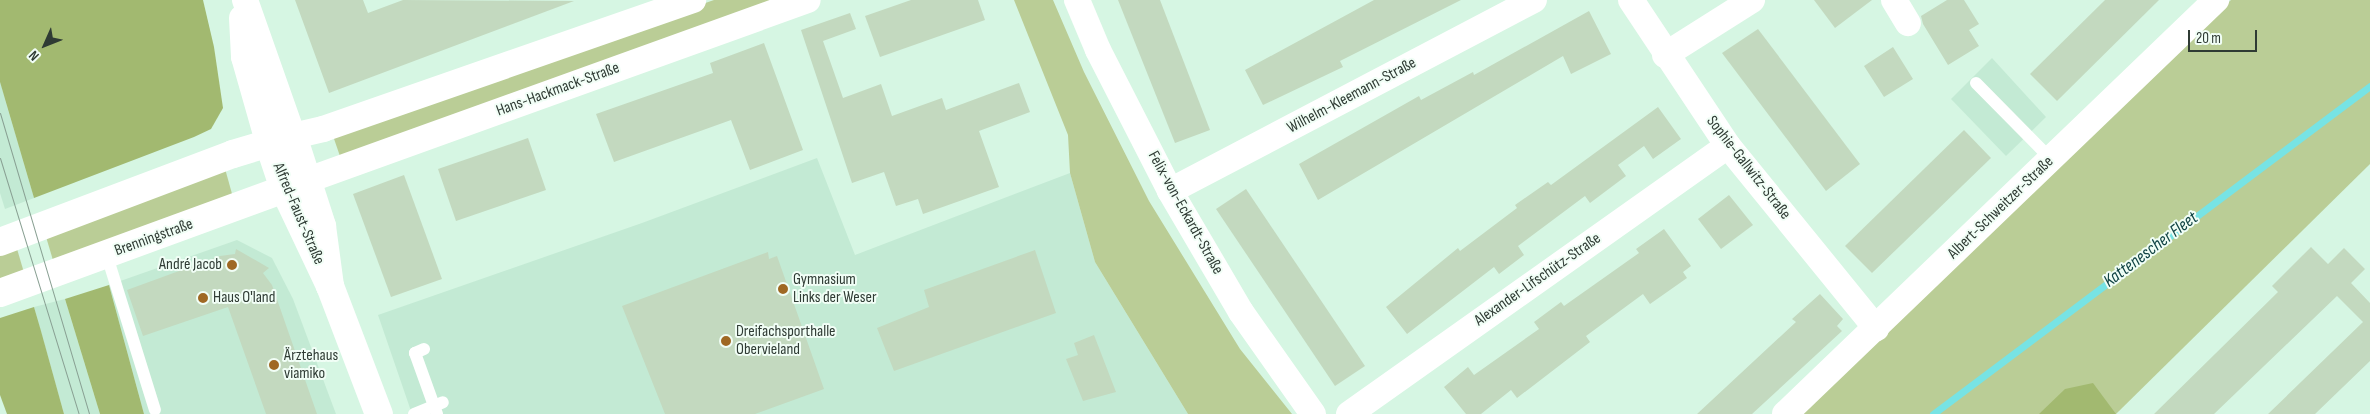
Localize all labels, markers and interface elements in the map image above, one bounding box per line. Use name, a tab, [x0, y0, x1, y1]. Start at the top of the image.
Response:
north arrow	[20, 20, 70, 70]
scale bar	[2190, 20, 2259, 52]
text: 20 m	[2196, 29, 2221, 48]
text: N	[25, 47, 43, 64]
street label: Wilhelm-Kleemann-Straße	[1284, 54, 1420, 138]
street label: Hans-Hackmack-Straße	[494, 59, 622, 121]
street label: Sophie-Gallwitz-Straße	[1702, 112, 1794, 224]
street label: Felix-von-Eckardt-Straße	[1143, 148, 1227, 278]
street label: Albert-Schweitzer-Straße	[1944, 153, 2058, 263]
street label: Alfred-Faust-Straße	[268, 160, 328, 268]
water label: Kattenescher Fleet	[2100, 208, 2202, 292]
street label: Brenningstraße	[112, 215, 196, 261]
street label: Alexander-Lifschütz-Straße	[1471, 229, 1605, 331]
place label: André Jacob	[159, 255, 222, 275]
marker: André Jacob	[226, 259, 238, 271]
place label: Gymnasium Links der Weser	[793, 270, 877, 308]
marker: Gymnasium Links der Weser	[777, 283, 789, 295]
place label: Haus O'land	[213, 288, 275, 308]
marker: Haus O'land	[197, 292, 209, 304]
place label: Dreifachsporthalle Obervieland	[736, 322, 836, 360]
marker: Dreifachsporthalle Obervieland	[720, 335, 732, 347]
place label: Ärztehaus viamiko	[284, 346, 338, 384]
marker: Ärztehaus viamiko	[268, 359, 280, 371]

